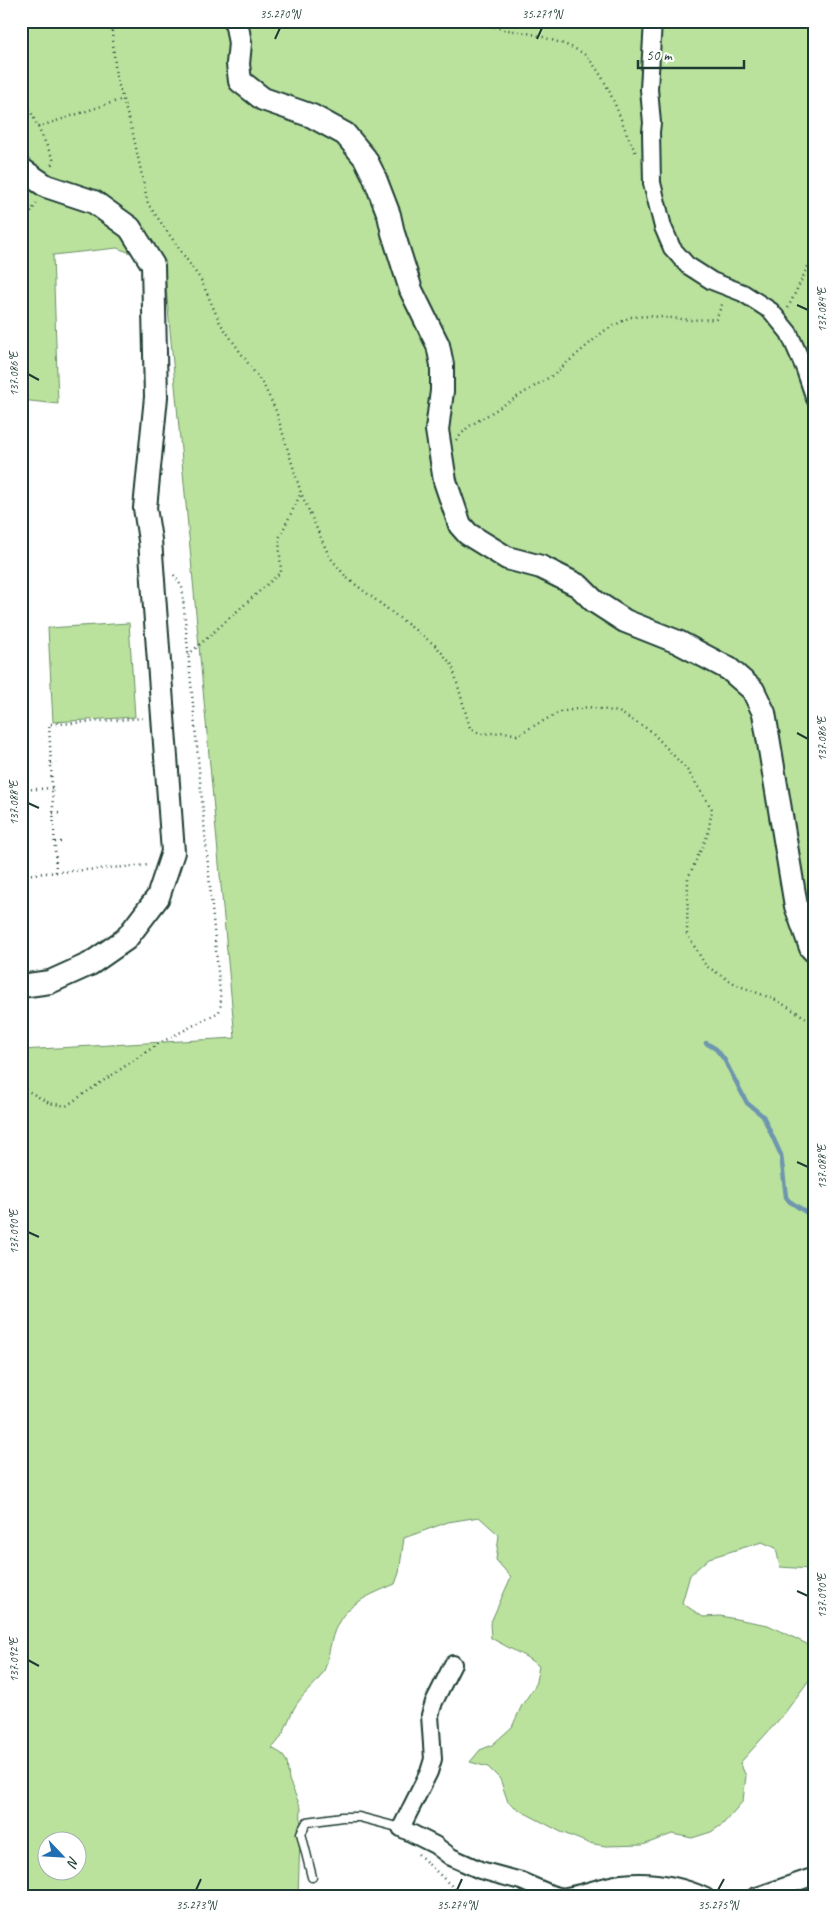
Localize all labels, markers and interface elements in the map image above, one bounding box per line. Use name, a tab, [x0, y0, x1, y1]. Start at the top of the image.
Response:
text: 35.270°N	[260, 6, 302, 22]
text: 35.271°N	[522, 6, 564, 22]
scale bar	[638, 38, 745, 70]
text: 50 m	[646, 46, 673, 65]
text: 137.084°E	[814, 286, 830, 332]
text: 137.086°E	[6, 350, 22, 396]
text: 137.086°E	[814, 715, 830, 761]
text: 137.088°E	[6, 779, 22, 825]
text: 137.088°E	[814, 1143, 830, 1189]
text: 137.090°E	[6, 1208, 22, 1254]
text: 137.090°E	[814, 1572, 830, 1618]
text: 137.092°E	[6, 1636, 22, 1682]
north arrow	[38, 1830, 88, 1880]
text: N	[63, 1854, 83, 1871]
text: 35.273°N	[176, 1897, 218, 1913]
text: 35.274°N	[437, 1897, 479, 1913]
text: 35.275°N	[698, 1897, 740, 1913]

